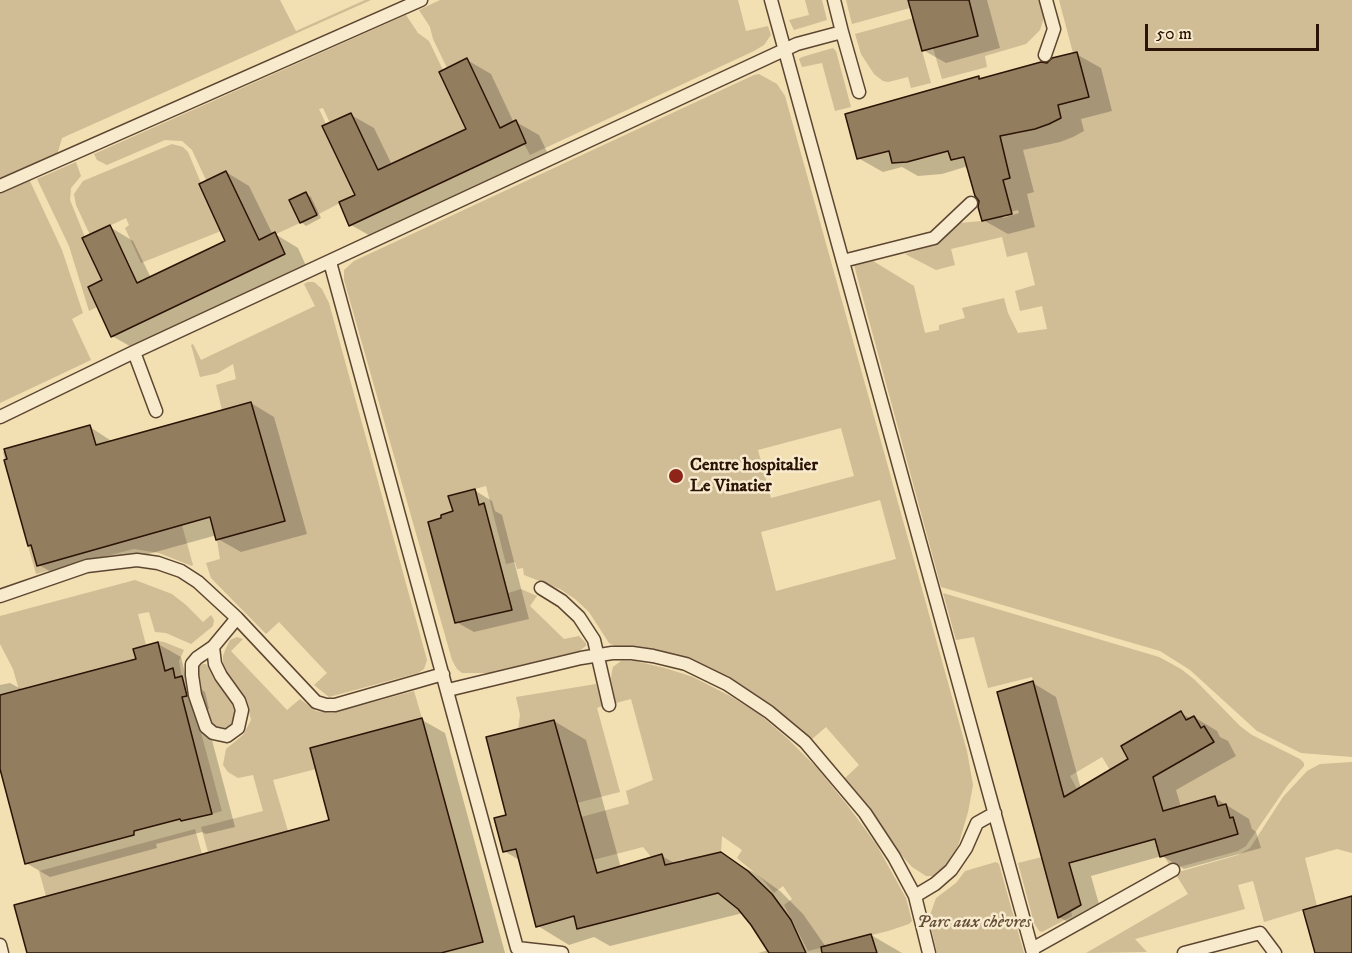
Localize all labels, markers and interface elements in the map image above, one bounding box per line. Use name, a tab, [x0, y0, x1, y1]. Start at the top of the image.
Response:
scale bar	[1148, 12, 1322, 50]
text: 50 m	[1156, 23, 1192, 45]
place label: Centre hospitalier Le Vinatier	[690, 455, 818, 498]
marker: Centre hospitalier Le Vinatier	[667, 467, 685, 485]
park label: Parc aux chèvres	[917, 912, 1031, 934]

